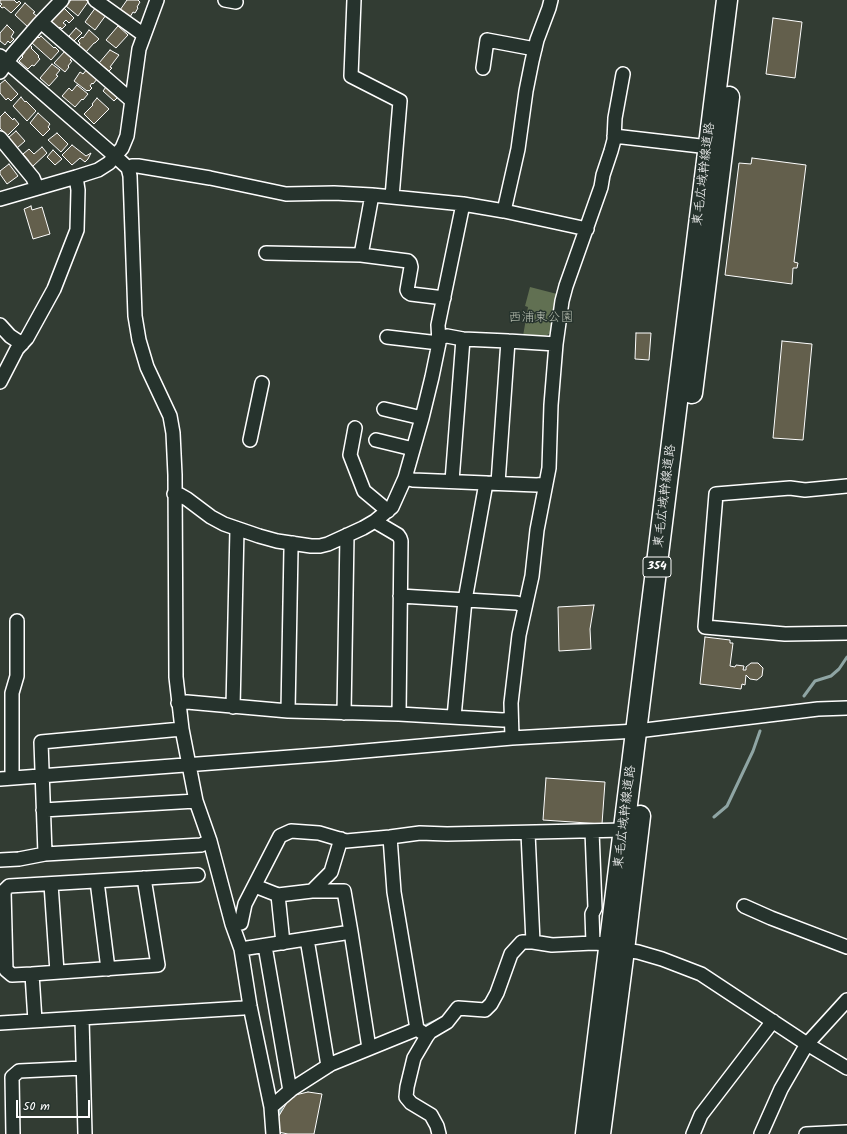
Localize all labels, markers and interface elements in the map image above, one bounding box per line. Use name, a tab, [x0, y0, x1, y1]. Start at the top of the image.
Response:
street label: 東毛広域幹線道路	[691, 121, 719, 227]
park label: 西浦東公園	[509, 311, 573, 327]
street label: 東毛広域幹線道路	[652, 443, 680, 549]
road number: 354	[643, 557, 671, 577]
street label: 東毛広域幹線道路	[612, 764, 640, 870]
scale bar	[18, 1092, 92, 1118]
text: 50 m	[23, 1097, 50, 1116]

